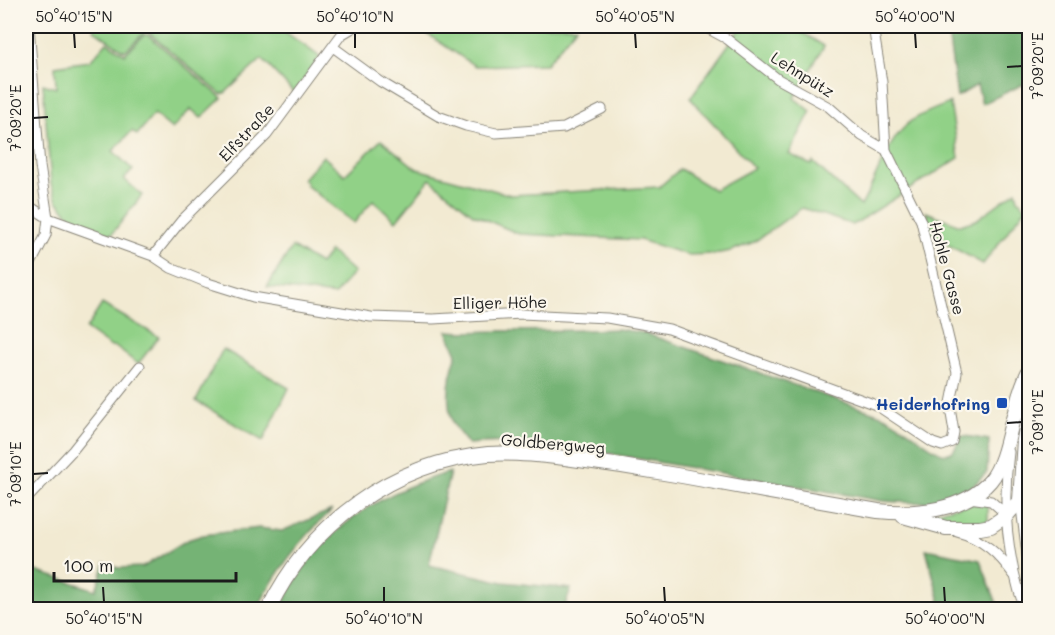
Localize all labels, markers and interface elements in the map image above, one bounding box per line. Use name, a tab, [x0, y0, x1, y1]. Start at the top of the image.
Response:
text: 50°40'15"N	[36, 6, 112, 26]
text: 50°40'10"N	[316, 6, 394, 26]
text: 50°40'05"N	[595, 6, 675, 26]
text: 50°40'00"N	[875, 6, 955, 26]
text: 7°09'20"E	[1027, 32, 1047, 100]
street label: Lehnpütz	[767, 46, 839, 102]
text: 7°09'20"E	[5, 84, 25, 152]
street label: Elfstraße	[214, 98, 278, 166]
street label: Hohle Gasse	[925, 219, 971, 317]
street label: Elliger Höhe	[453, 291, 547, 313]
text: 7°09'10"E	[1027, 389, 1047, 455]
place label: Heiderhofring	[876, 393, 990, 414]
marker: Heiderhofring	[995, 396, 1009, 410]
street label: Goldbergweg	[500, 428, 606, 458]
text: 7°09'10"E	[5, 441, 25, 507]
scale bar	[54, 545, 236, 583]
text: 100 m	[63, 553, 113, 577]
text: 50°40'15"N	[66, 608, 142, 628]
text: 50°40'10"N	[345, 608, 423, 628]
text: 50°40'05"N	[625, 608, 705, 628]
text: 50°40'00"N	[905, 608, 985, 628]

